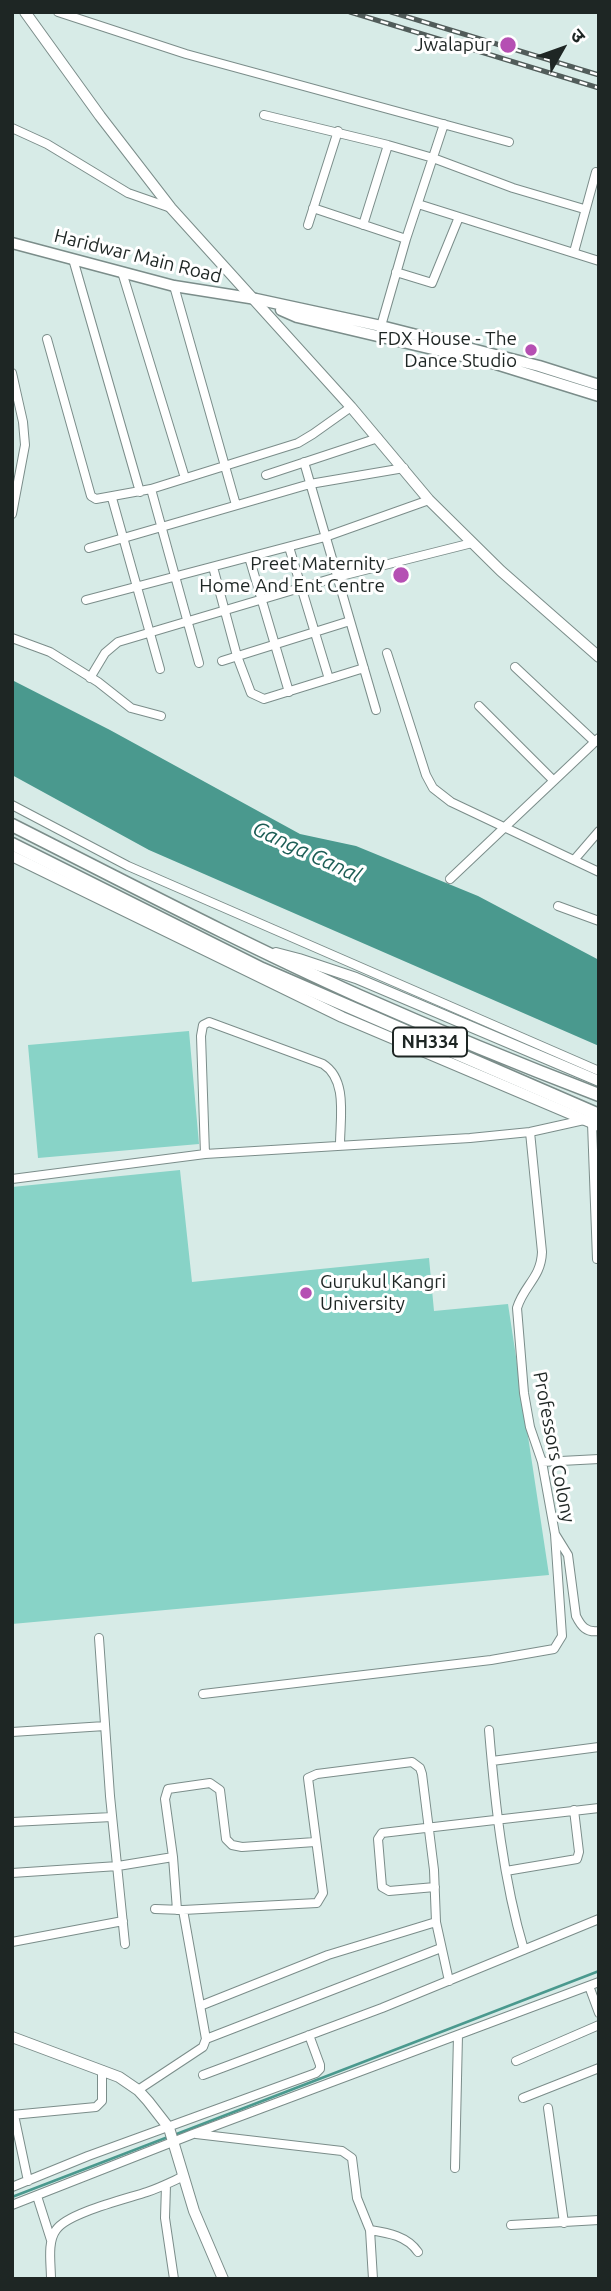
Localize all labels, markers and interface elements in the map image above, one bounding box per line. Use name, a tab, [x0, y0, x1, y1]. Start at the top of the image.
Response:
north arrow	[527, 14, 597, 84]
text: उ	[566, 24, 590, 47]
place label: Jwalapur	[414, 34, 492, 56]
marker: Jwalapur	[498, 35, 518, 55]
street label: Haridwar Main Road	[52, 224, 224, 288]
place label: FDX House - The Dance Studio	[378, 328, 517, 372]
marker: FDX House - The Dance Studio	[523, 342, 539, 358]
place label: Preet Maternity Home And Ent Centre	[199, 553, 385, 597]
marker: Preet Maternity Home And Ent Centre	[391, 565, 411, 585]
water label: Ganga Canal	[249, 816, 365, 888]
road number: NH334	[393, 1028, 467, 1056]
place label: Gurukul Kangri University	[320, 1271, 446, 1315]
marker: Gurukul Kangri University	[298, 1285, 314, 1301]
street label: Professors Colony	[528, 1370, 580, 1524]

